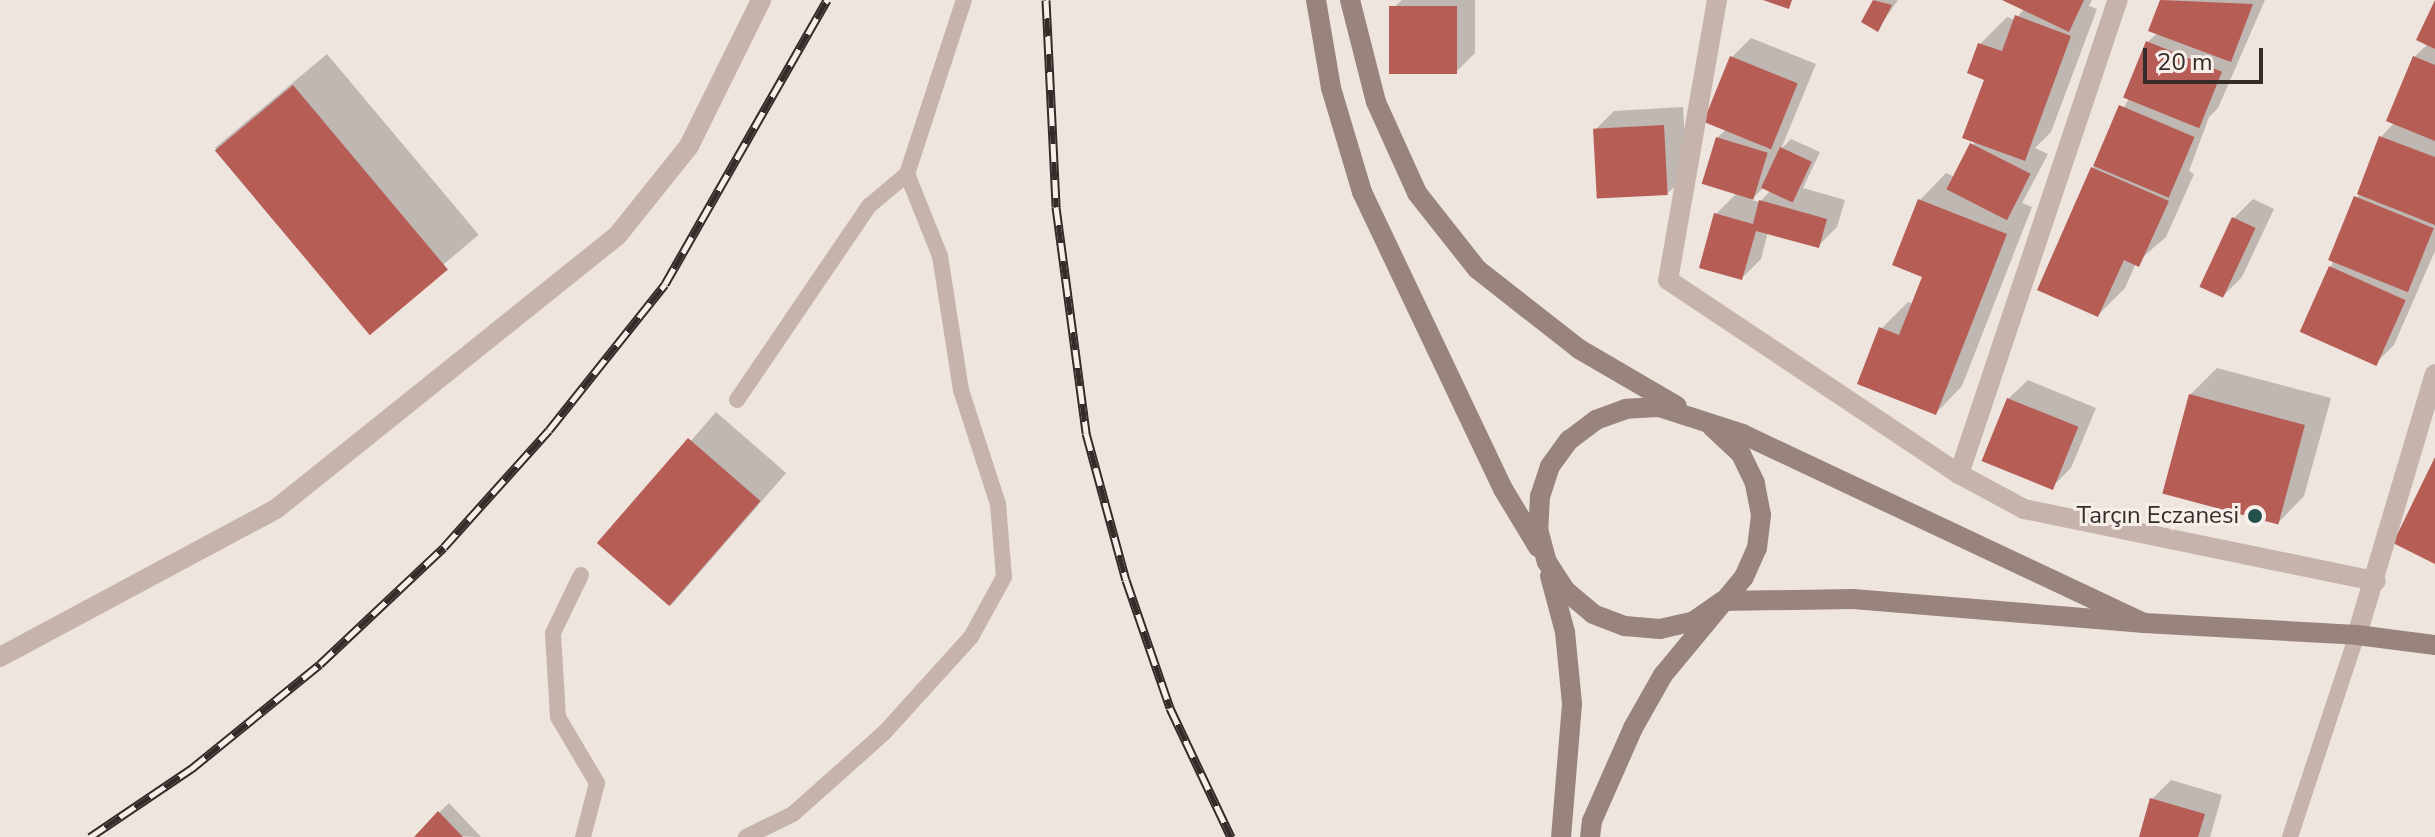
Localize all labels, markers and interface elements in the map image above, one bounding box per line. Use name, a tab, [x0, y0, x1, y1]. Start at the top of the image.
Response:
scale bar	[2147, 32, 2267, 82]
text: 20 m	[2157, 46, 2213, 78]
place label: Tarçın Eczanesi	[2077, 502, 2239, 530]
marker: Tarçın Eczanesi	[2246, 507, 2264, 525]

